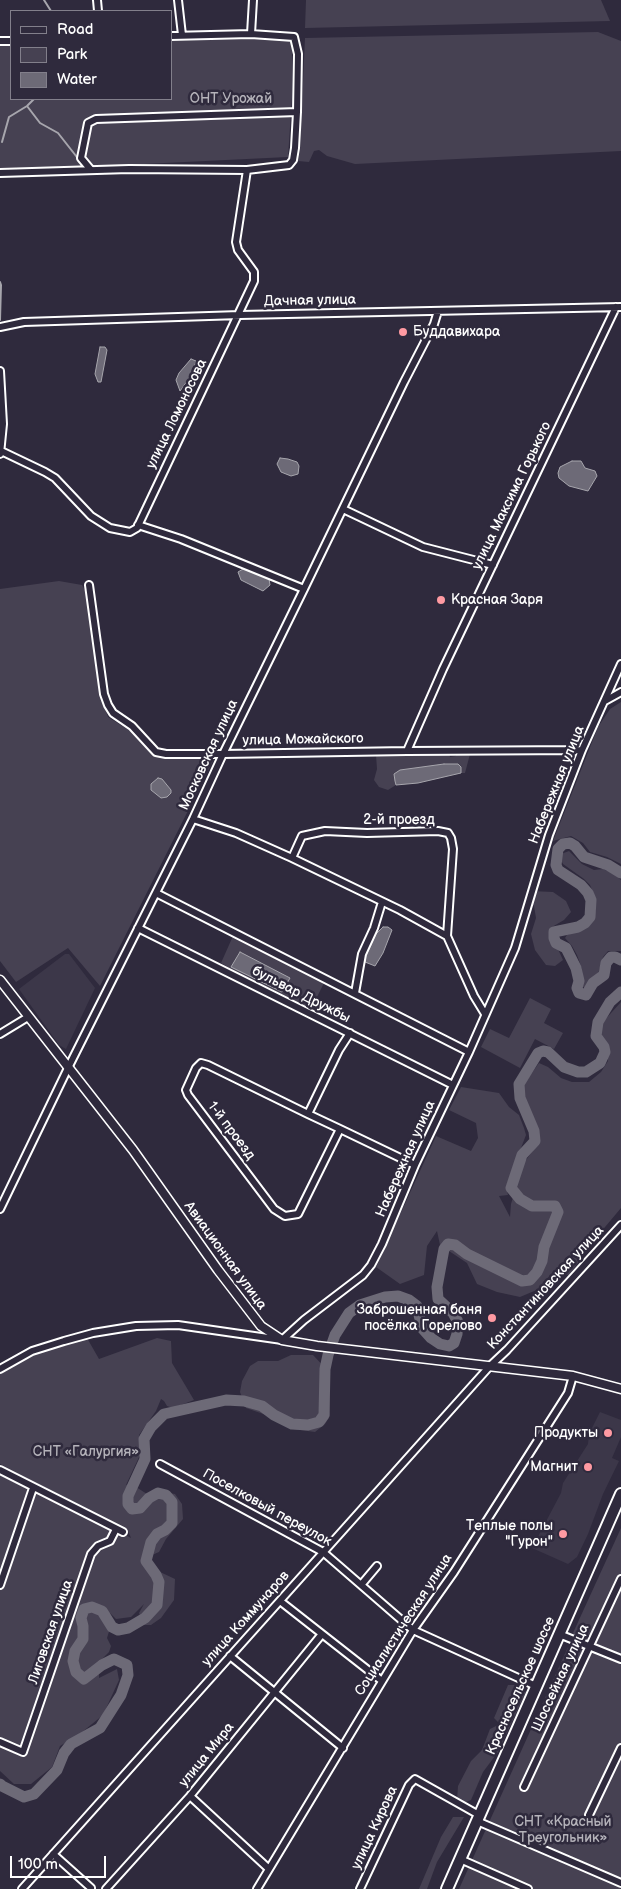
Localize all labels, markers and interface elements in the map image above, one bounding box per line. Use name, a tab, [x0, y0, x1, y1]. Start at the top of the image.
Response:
legend	[10, 10, 172, 100]
text: Road	[57, 20, 93, 39]
text: Park	[57, 45, 87, 64]
text: Water	[57, 70, 97, 89]
park label: ОНТ Урожай	[190, 91, 272, 107]
street label: Дачная улица	[264, 292, 356, 310]
place label: Буддавихара	[413, 324, 500, 340]
marker: Буддавихара	[397, 326, 409, 338]
street label: улица Ломоносова	[143, 356, 211, 472]
street label: улица Максима Горького	[469, 419, 555, 573]
place label: Красная Заря	[451, 592, 543, 608]
marker: Красная Заря	[435, 594, 447, 606]
street label: Московская улица	[176, 697, 242, 813]
street label: Набережная улица	[526, 723, 588, 847]
street label: улица Можайского	[242, 731, 364, 749]
street label: 2-й проезд	[363, 812, 435, 828]
street label: бульвар Дружбы	[249, 963, 353, 1027]
street label: Набережная улица	[373, 1098, 439, 1220]
street label: 1-й проезд	[204, 1099, 258, 1163]
street label: Авиационная улица	[180, 1199, 270, 1313]
street label: Константиновская улица	[484, 1223, 608, 1353]
place label: Заброшенная баня посёлка Горелово	[357, 1302, 482, 1334]
marker: Заброшенная баня посёлка Горелово	[486, 1312, 498, 1324]
place label: Продукты	[534, 1425, 598, 1441]
marker: Продукты	[602, 1427, 614, 1439]
park label: СНТ «Галургия»	[33, 1444, 139, 1460]
place label: Магнит	[530, 1459, 578, 1475]
marker: Магнит	[582, 1461, 594, 1473]
street label: Поселковый переулок	[200, 1466, 334, 1550]
place label: Теплые полы "Гурон"	[466, 1518, 553, 1550]
marker: Теплые полы "Гурон"	[557, 1528, 569, 1540]
street label: Социалистическая улица	[352, 1551, 456, 1699]
street label: улица Коммунаров	[199, 1568, 293, 1670]
street label: Лиговская улица	[25, 1578, 77, 1686]
street label: Красносельское шоссе	[483, 1614, 559, 1758]
street label: Шоссейная улица	[529, 1621, 593, 1735]
street label: улица Мира	[176, 1719, 238, 1791]
street label: улица Кирова	[348, 1784, 402, 1872]
park label: СНТ «Красный Треугольник»	[514, 1814, 612, 1846]
scale bar	[12, 1846, 109, 1878]
text: 100 m	[18, 1855, 58, 1874]

